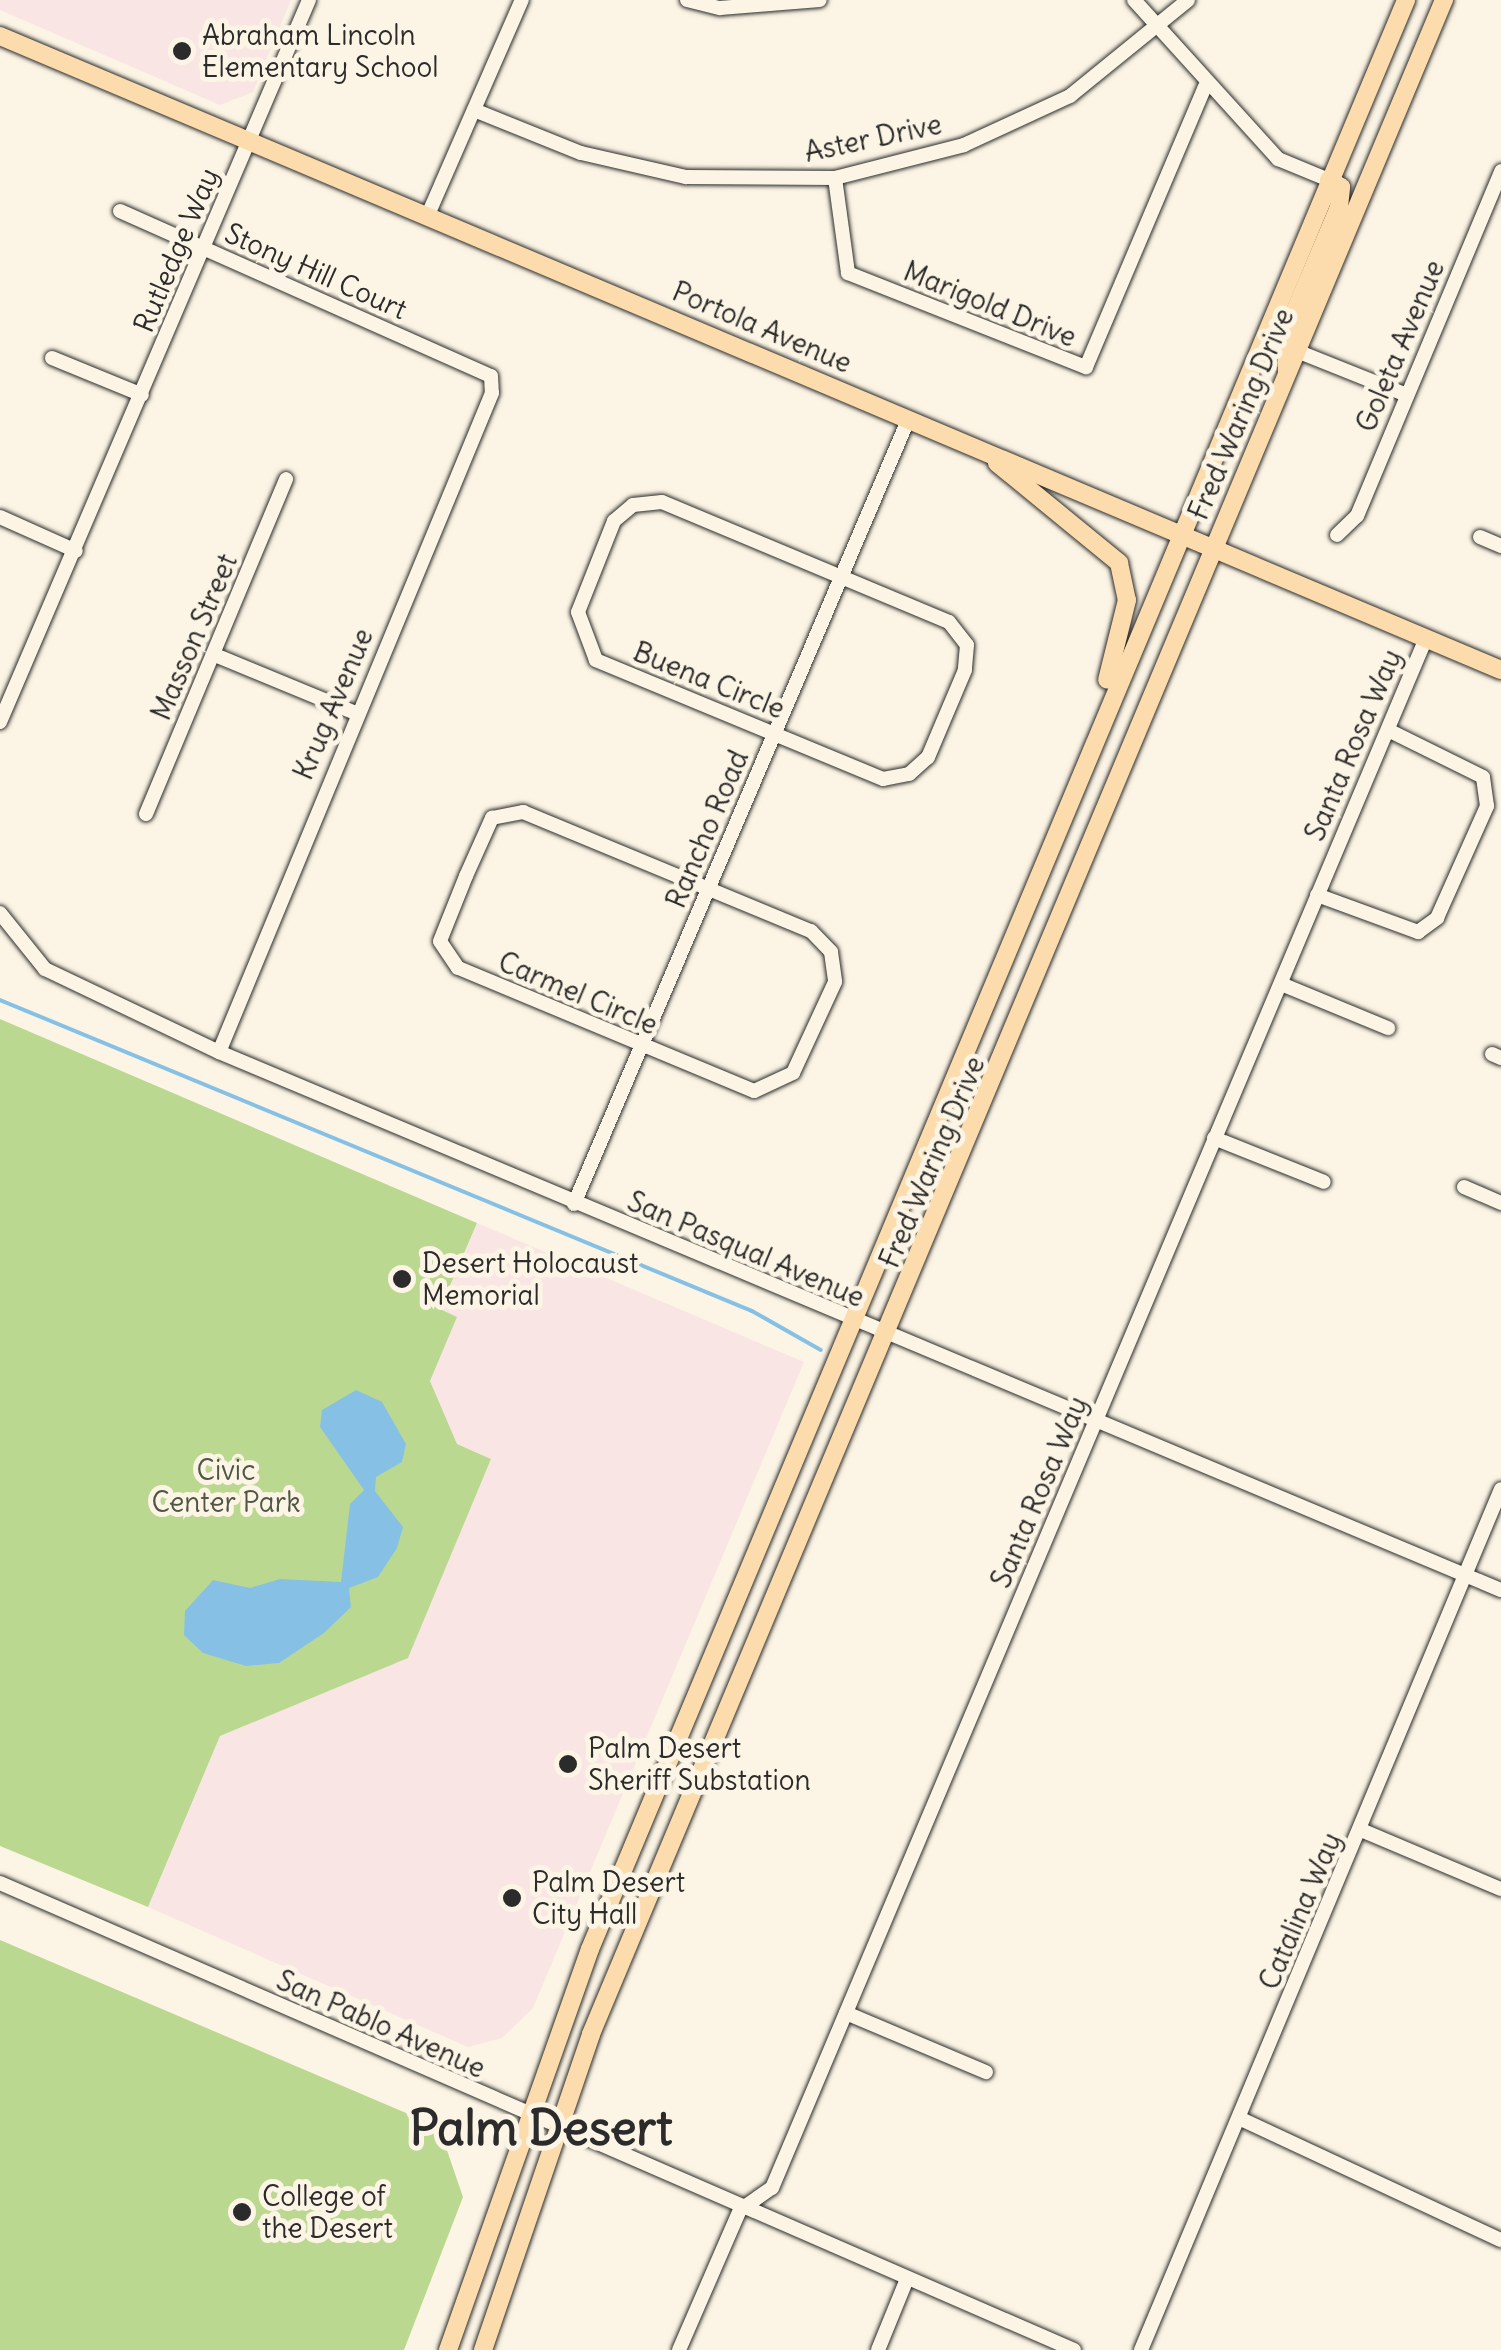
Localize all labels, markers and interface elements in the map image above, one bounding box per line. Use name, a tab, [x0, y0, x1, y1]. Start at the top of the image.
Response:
place label: Abraham Lincoln Elementary School	[202, 18, 439, 84]
marker: Abraham Lincoln Elementary School	[171, 40, 193, 62]
street label: Aster Drive	[801, 107, 945, 169]
street label: Rutledge Way	[126, 163, 226, 337]
street label: Stony Hill Court	[220, 216, 412, 326]
street label: Marigold Drive	[899, 254, 1081, 354]
street label: Goleta Avenue	[1349, 255, 1451, 437]
street label: Portola Avenue	[667, 274, 857, 380]
street label: Fred Waring Drive	[1181, 303, 1301, 525]
street label: Masson Street	[144, 549, 244, 725]
street label: Krug Avenue	[286, 623, 380, 785]
street label: Buena Circle	[629, 634, 789, 726]
street label: Santa Rosa Way	[1298, 644, 1408, 846]
street label: Rancho Road	[659, 745, 755, 913]
street label: Carmel Circle	[493, 944, 663, 1042]
street label: Fred Waring Drive	[872, 1051, 992, 1273]
street label: San Pasqual Avenue	[623, 1184, 869, 1314]
place label: Desert Holocaust Memorial	[422, 1246, 639, 1312]
marker: Desert Holocaust Memorial	[391, 1268, 413, 1290]
street label: Santa Rosa Way	[984, 1391, 1094, 1593]
park label: Civic Center Park	[152, 1453, 300, 1519]
place label: Palm Desert Sheriff Substation	[588, 1731, 811, 1797]
marker: Palm Desert Sheriff Substation	[557, 1753, 579, 1775]
street label: Catalina Way	[1252, 1827, 1348, 1995]
place label: Palm Desert City Hall	[532, 1865, 685, 1931]
marker: Palm Desert City Hall	[501, 1887, 523, 1909]
street label: San Pablo Avenue	[272, 1963, 490, 2085]
district label: Palm Desert	[410, 2100, 672, 2158]
place label: College of the Desert	[262, 2179, 393, 2245]
marker: College of the Desert	[231, 2201, 253, 2223]

